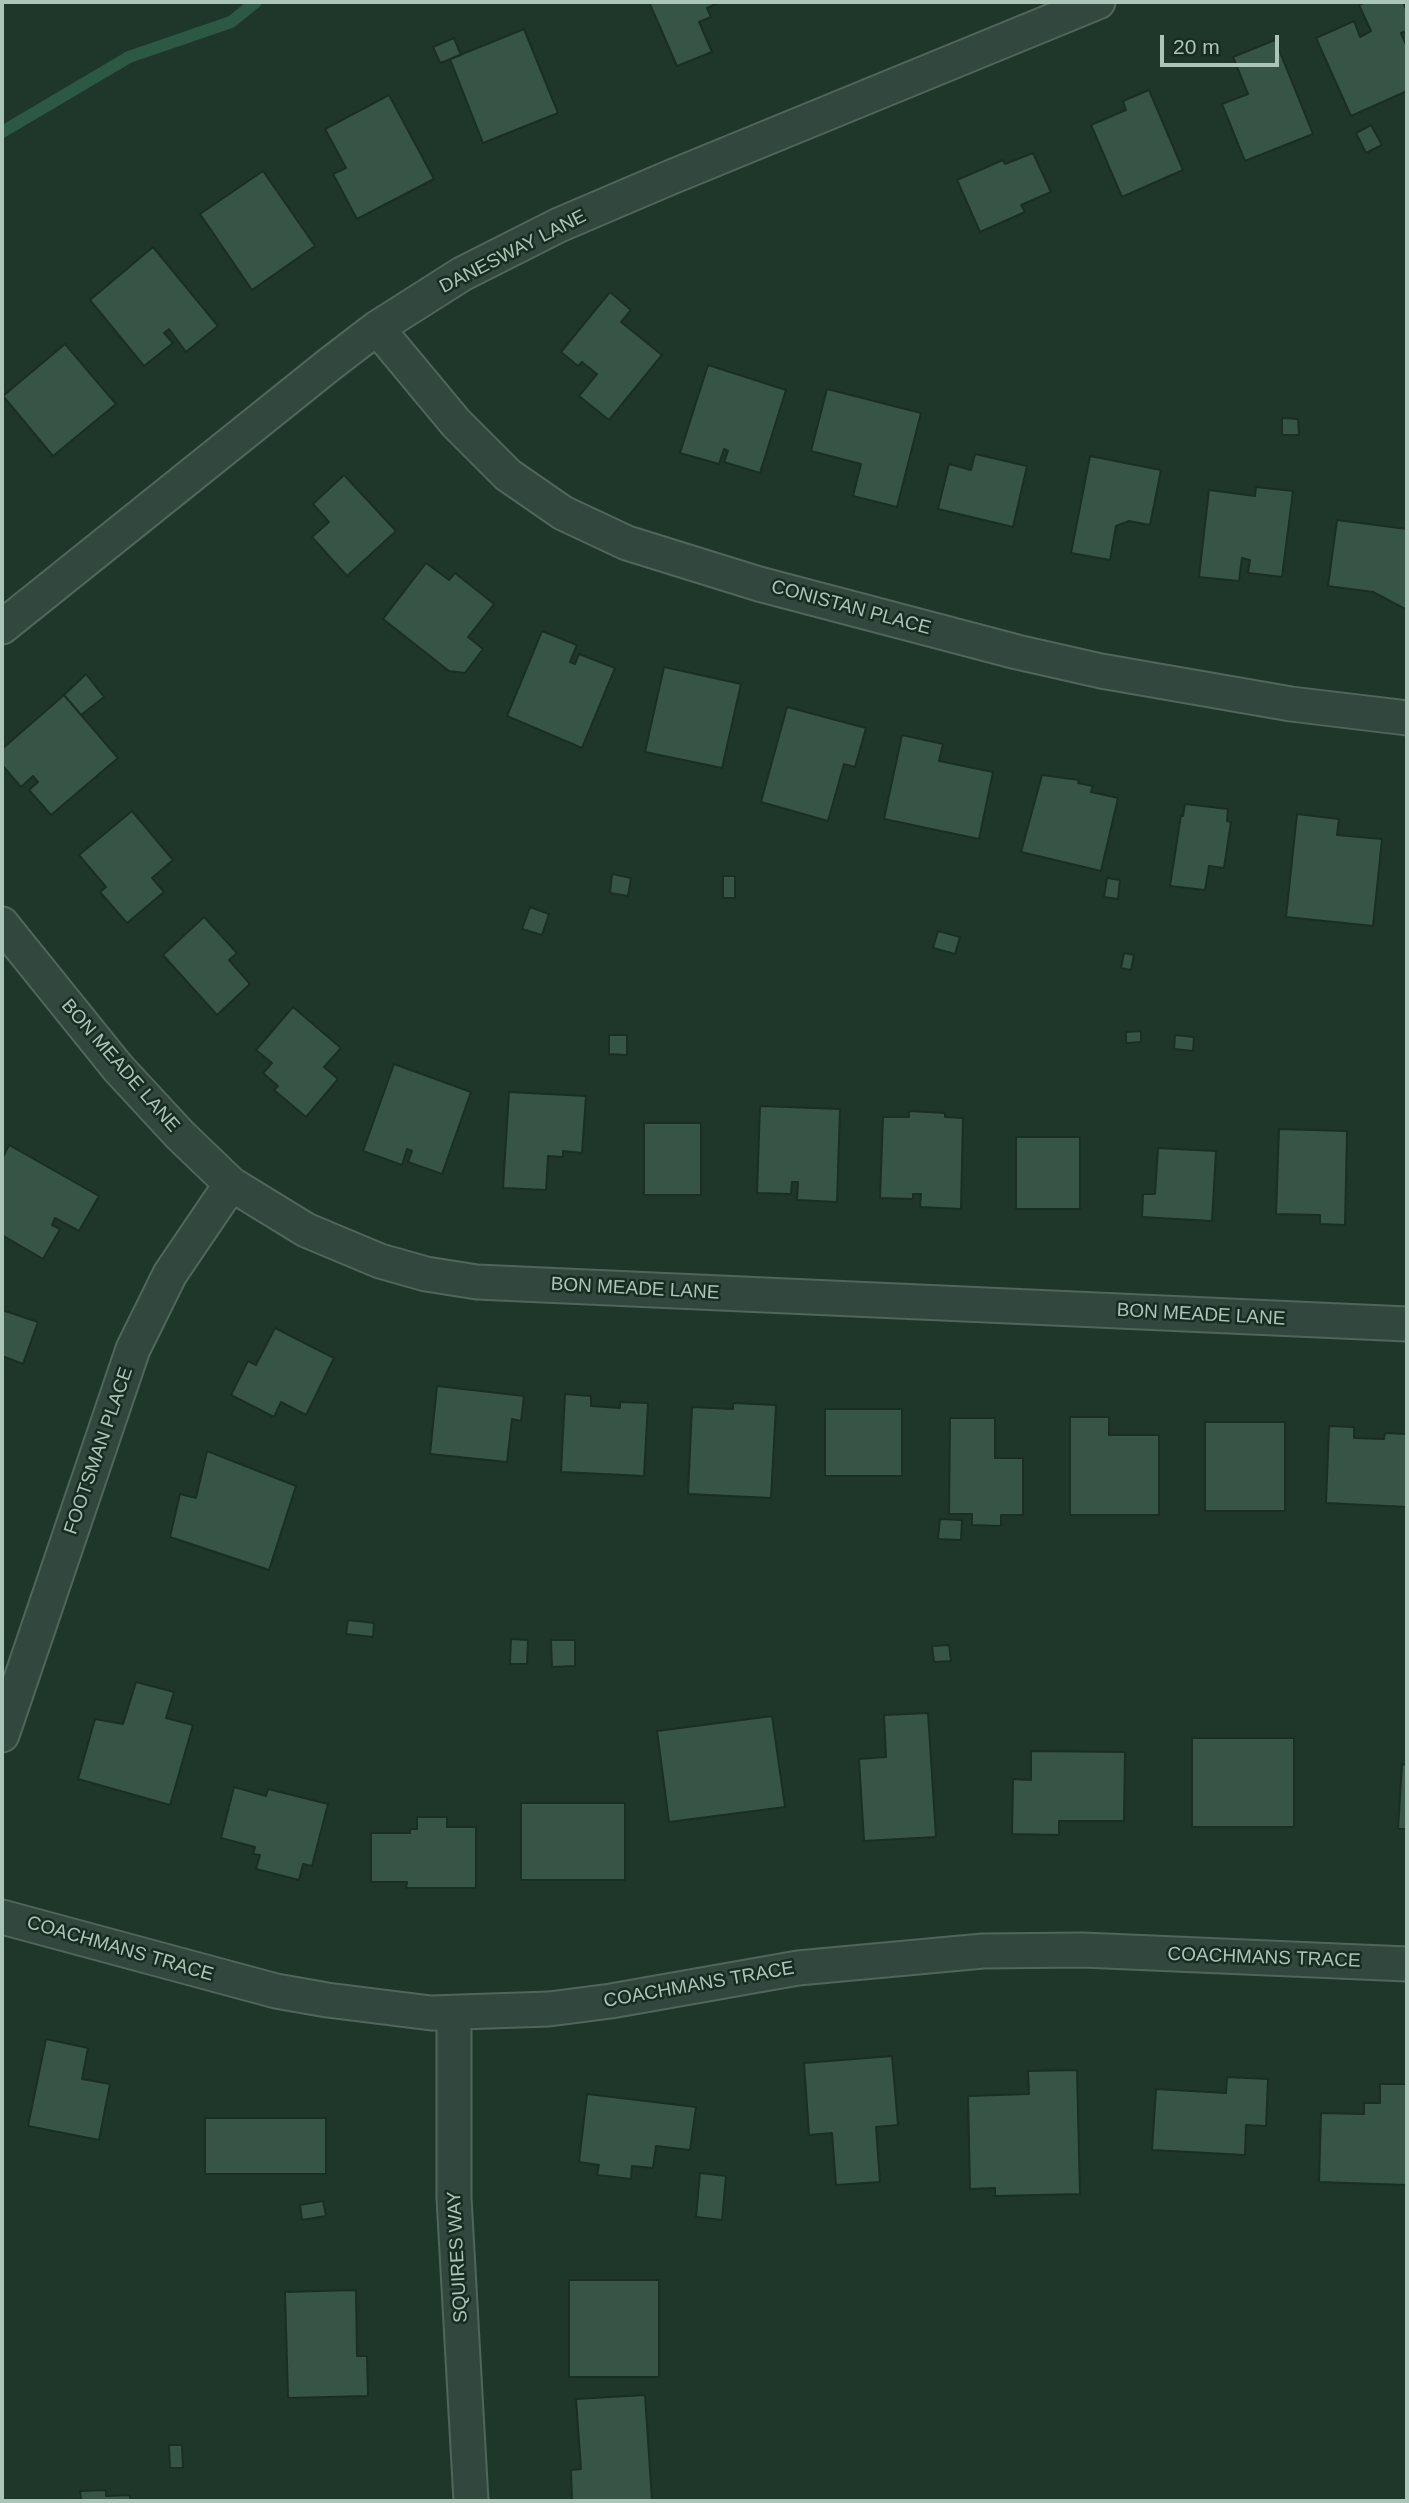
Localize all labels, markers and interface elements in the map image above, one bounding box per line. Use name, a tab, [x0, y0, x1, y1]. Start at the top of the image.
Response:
scale bar	[1164, 21, 1283, 65]
text: 20 m	[1173, 35, 1220, 58]
street label: DANESWAY LANE	[436, 205, 590, 299]
street label: CONISTAN PLACE	[769, 576, 933, 640]
street label: BON MEADE LANE	[56, 995, 184, 1137]
street label: BON MEADE LANE	[550, 1273, 720, 1305]
street label: BON MEADE LANE	[1116, 1299, 1286, 1331]
street label: FOOTSMAN PLACE	[60, 1364, 138, 1538]
street label: COACHMANS TRACE	[24, 1911, 216, 1987]
street label: COACHMANS TRACE	[1167, 1943, 1361, 1973]
street label: COACHMANS TRACE	[602, 1957, 796, 2013]
street label: SQUIRES WAY	[443, 2191, 473, 2323]

